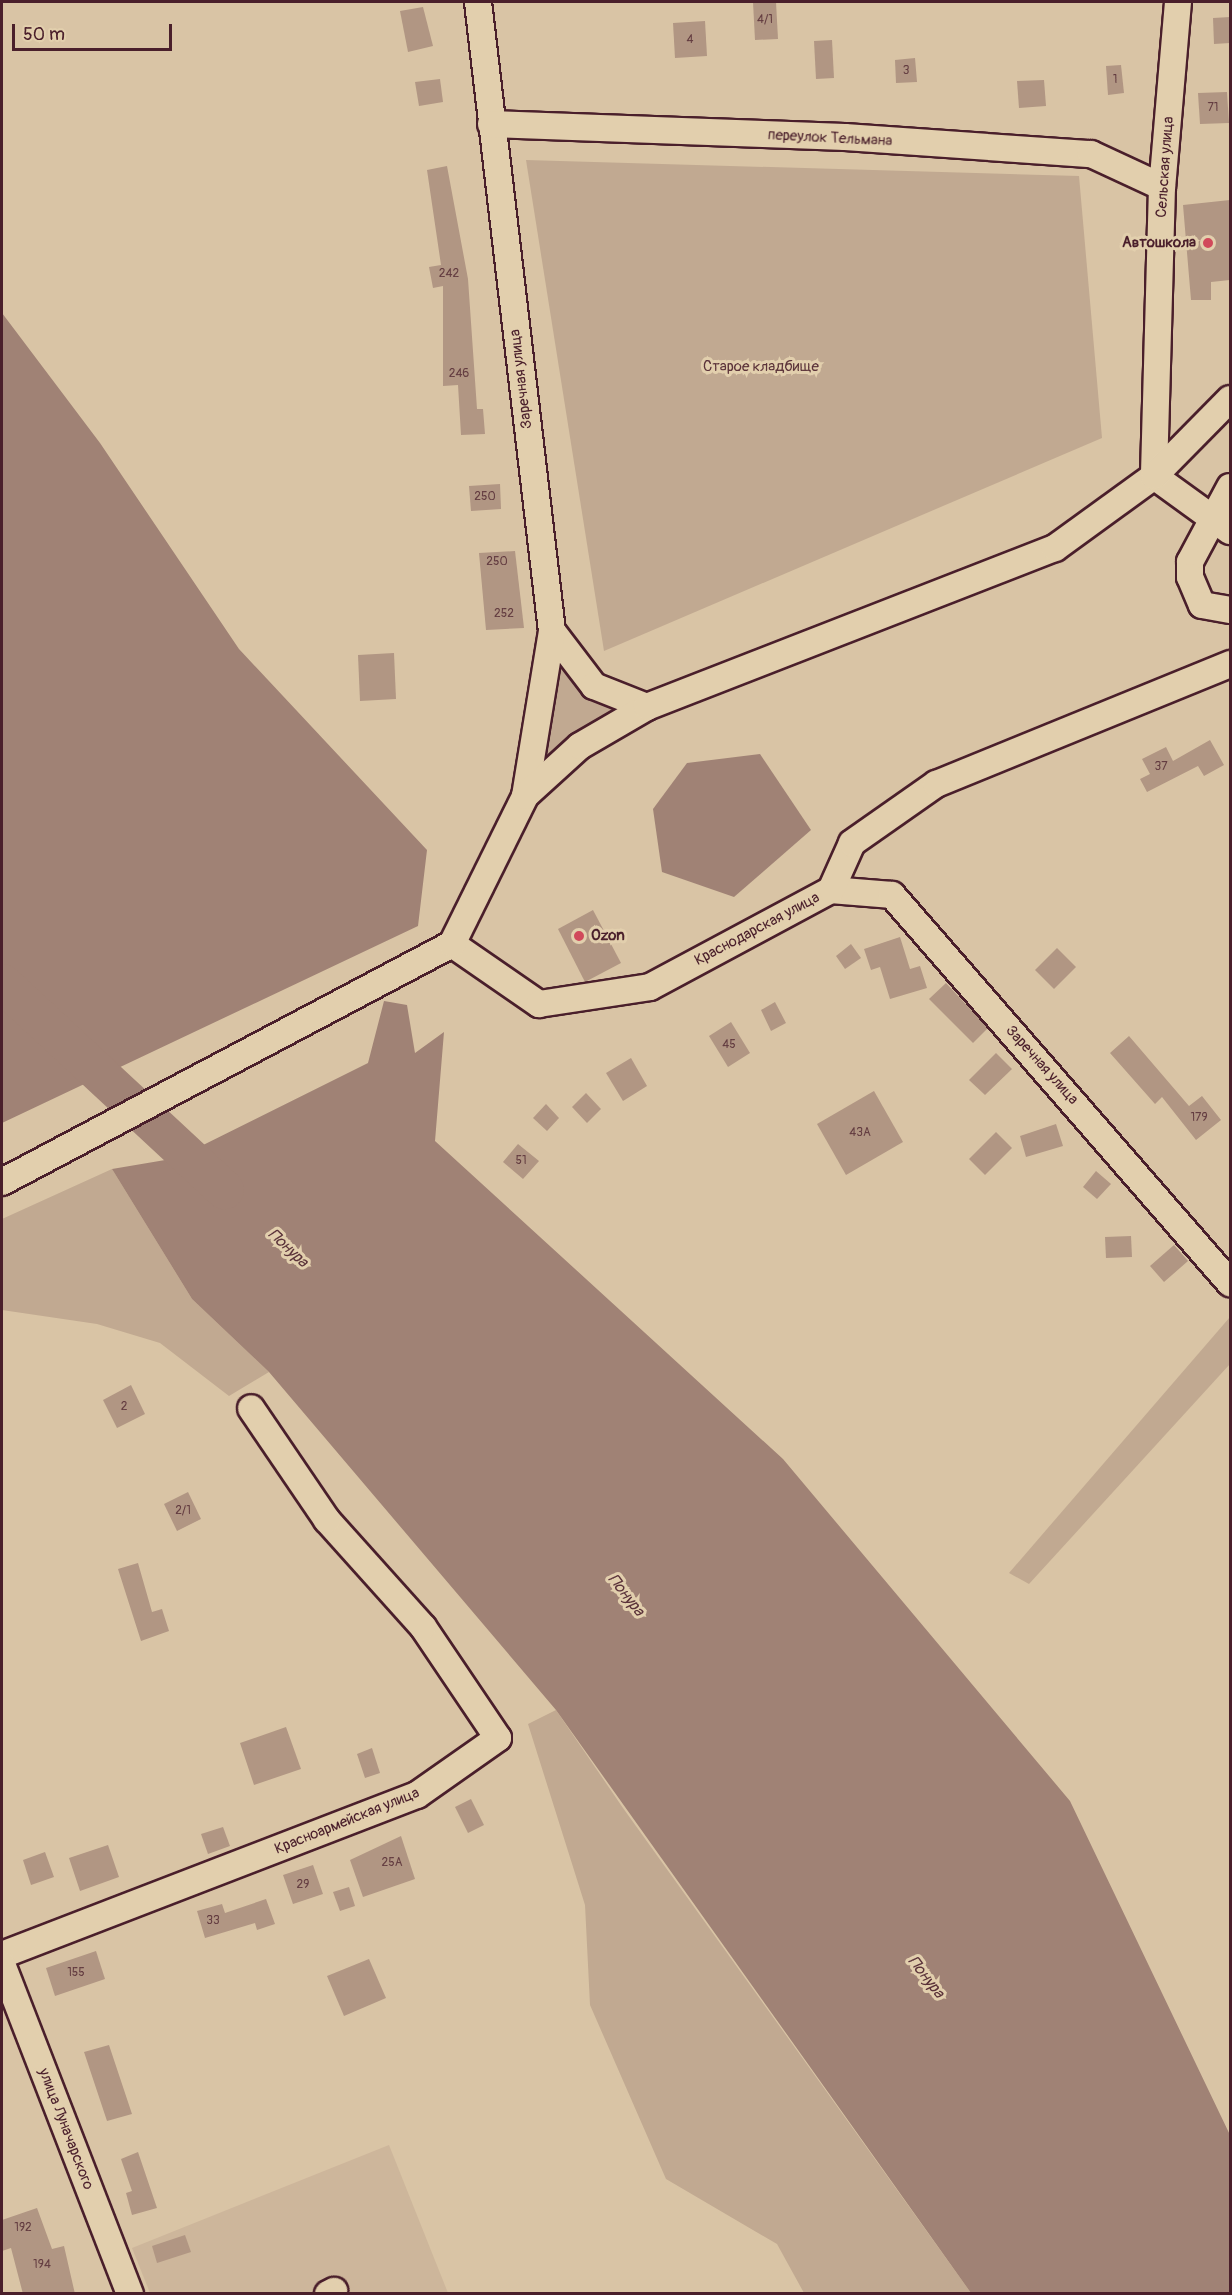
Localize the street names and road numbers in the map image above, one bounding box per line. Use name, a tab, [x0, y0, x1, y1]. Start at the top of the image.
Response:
street label: Сельская улица	[1152, 116, 1178, 218]
street label: переулок Тельмана	[767, 126, 893, 150]
street label: Заречная улица	[506, 328, 536, 430]
street label: Краснодарская улица	[691, 888, 823, 970]
street label: Заречная улица	[1002, 1022, 1082, 1108]
street label: Красноармейская улица	[272, 1784, 422, 1858]
street label: улица Луначарского	[35, 2066, 97, 2192]

